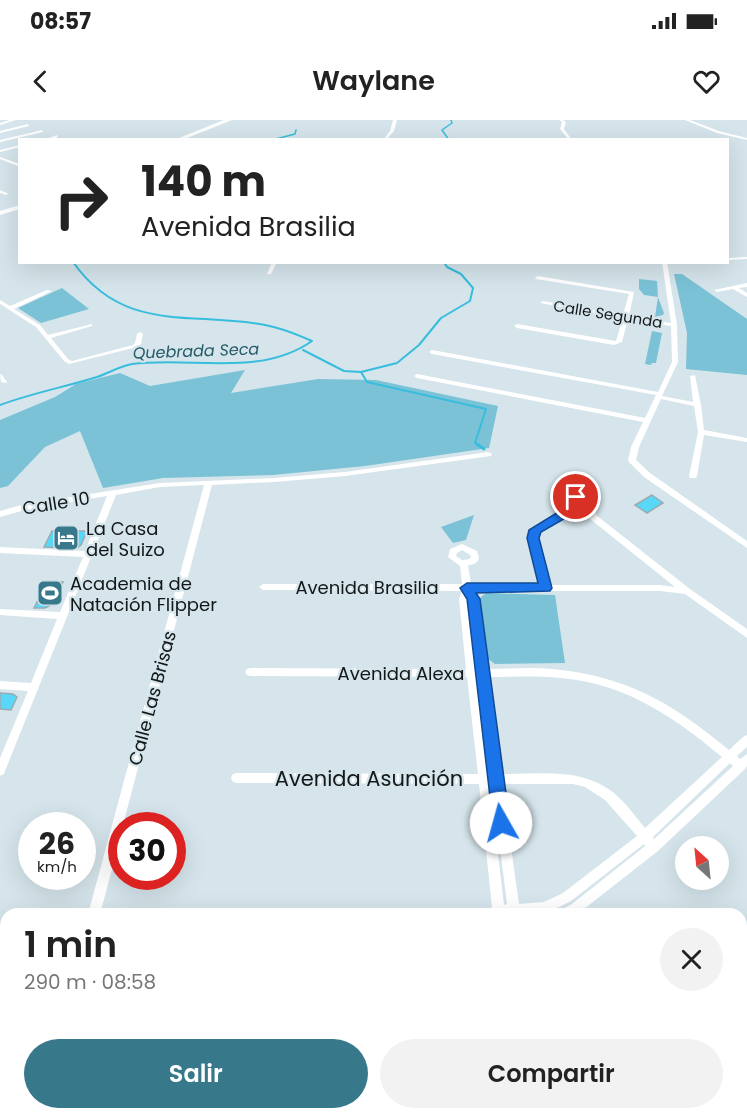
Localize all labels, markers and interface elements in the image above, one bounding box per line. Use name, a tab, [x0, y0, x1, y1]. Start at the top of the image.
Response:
text: 08:57	[30, 6, 91, 37]
text: Waylane	[312, 62, 435, 99]
icon: back	[24, 65, 57, 98]
icon: heart	[690, 65, 723, 98]
text: 140 m	[141, 152, 266, 211]
icon: right	[42, 162, 120, 240]
text: Avenida Brasilia	[141, 208, 356, 245]
street label: Calle Segunda	[552, 295, 664, 333]
water label: Quebrada Seca	[132, 337, 260, 365]
pin	[550, 471, 601, 522]
icon: arrive	[559, 480, 592, 513]
street label: Calle 10	[20, 485, 92, 521]
place label: La Casa del Suizo	[86, 516, 165, 562]
hotel icon: La Casa del Suizo	[51, 523, 81, 553]
place label: Academia de Natación Flipper	[70, 571, 217, 617]
street label: Avenida Brasilia	[295, 575, 439, 600]
sports icon: Academia de Natación Flipper	[35, 578, 65, 608]
street label: Calle Las Brisas	[122, 628, 182, 768]
street label: Avenida Alexa	[338, 661, 465, 686]
street label: Avenida Asunción	[275, 764, 463, 793]
position arrow	[469, 791, 533, 855]
speed limit sign: 30	[108, 812, 186, 890]
text: 26	[39, 822, 75, 865]
north arrow	[675, 836, 729, 890]
map controls	[675, 836, 729, 890]
text: km/h	[37, 856, 77, 877]
text: 1 min	[24, 919, 117, 970]
button: close	[660, 928, 723, 991]
text: 290 m · 08:58	[24, 968, 156, 996]
button: Salir	[24, 1039, 368, 1108]
button: Compartir	[380, 1039, 723, 1108]

